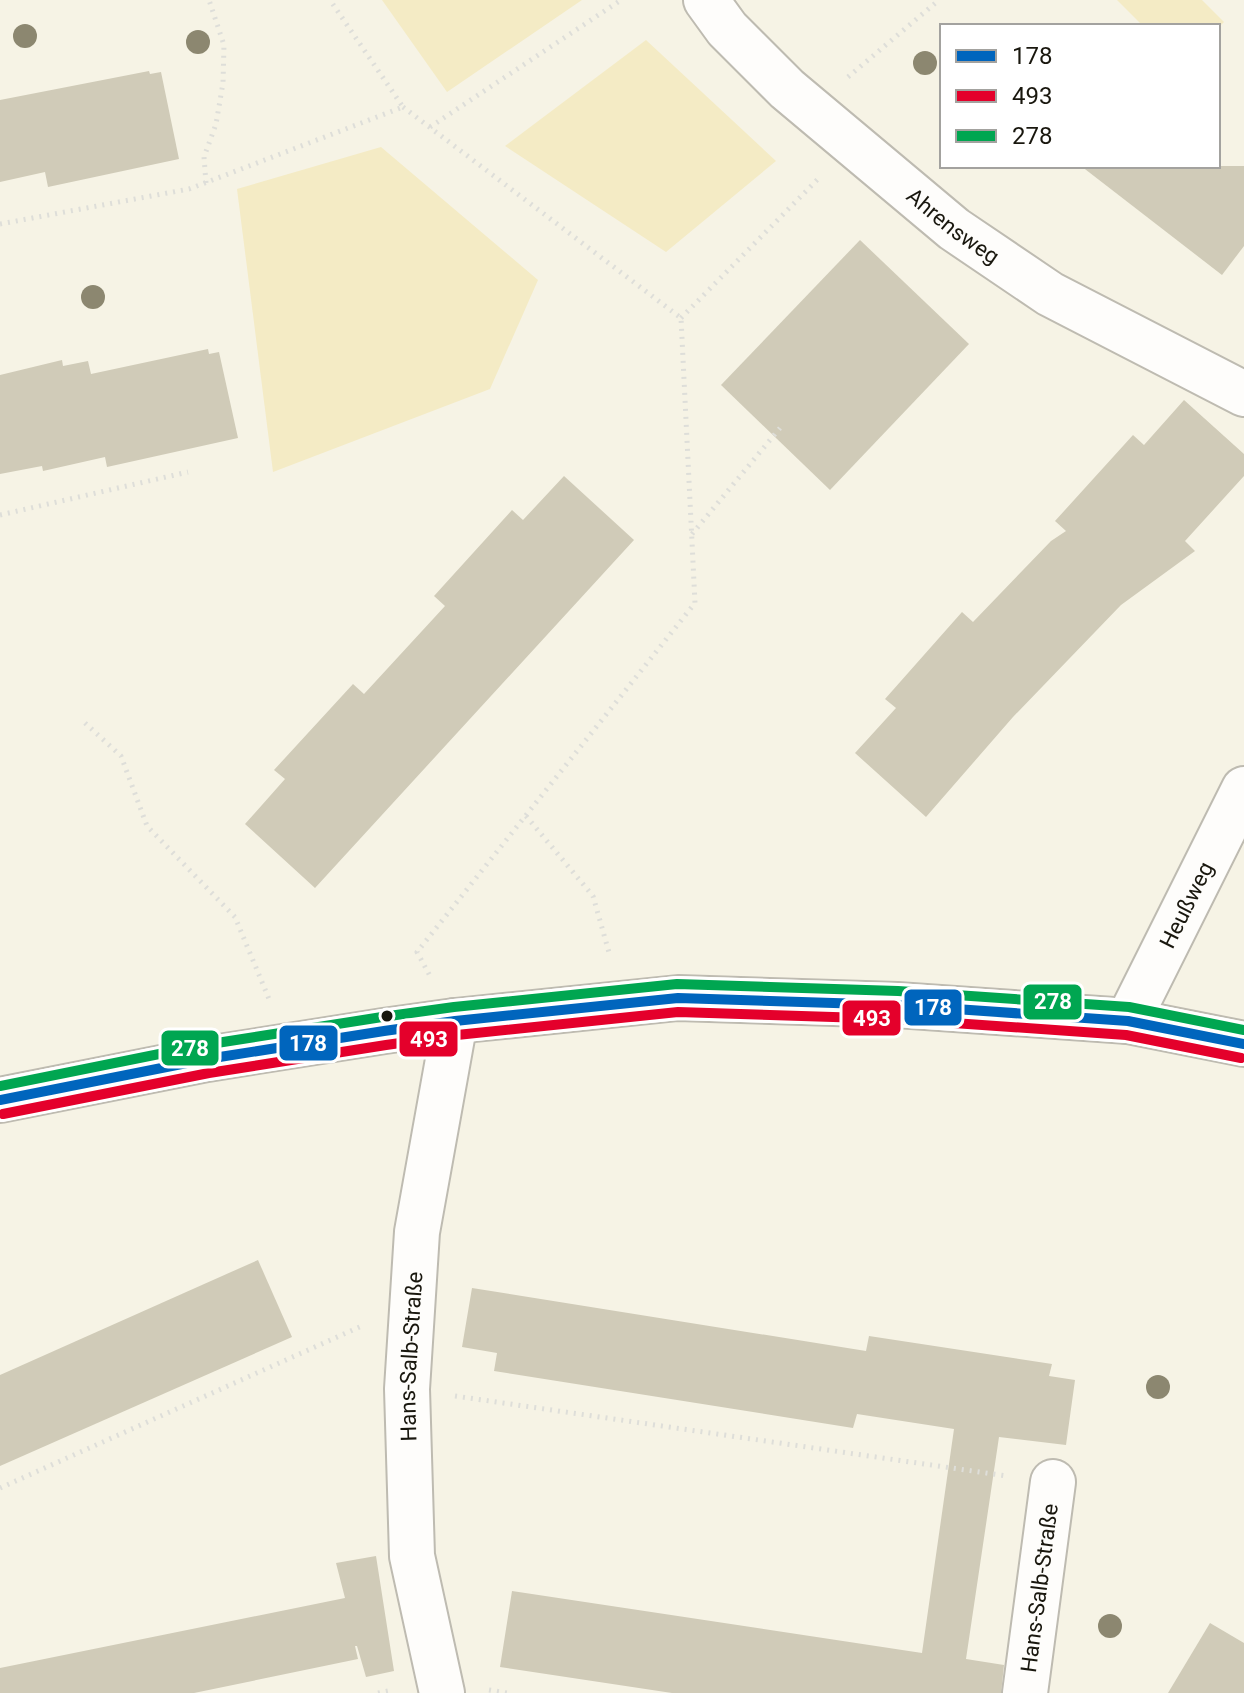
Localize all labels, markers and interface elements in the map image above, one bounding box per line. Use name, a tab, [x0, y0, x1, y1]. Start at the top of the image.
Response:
legend	[940, 24, 1220, 168]
text: 178	[1012, 42, 1052, 70]
text: 493	[1012, 82, 1052, 110]
text: 278	[1012, 122, 1052, 150]
street label: Ahrensweg	[902, 183, 1004, 269]
street label: Heußweg	[1154, 857, 1218, 952]
line badge: 278	[1022, 983, 1083, 1021]
line badge: 178	[903, 988, 963, 1027]
text: 278	[1034, 989, 1072, 1014]
text: 178	[914, 995, 952, 1020]
line badge: 493	[841, 999, 902, 1037]
text: 493	[853, 1006, 891, 1031]
unlabelled marker	[379, 1008, 395, 1024]
line badge: 493	[398, 1020, 459, 1058]
line badge: 178	[278, 1024, 339, 1062]
text: 493	[410, 1027, 448, 1052]
line badge: 278	[160, 1029, 220, 1067]
text: 178	[289, 1031, 327, 1056]
text: 278	[171, 1036, 209, 1061]
street label: Hans-Salb-Straße	[394, 1271, 427, 1442]
street label: Hans-Salb-Straße	[1015, 1502, 1063, 1674]

